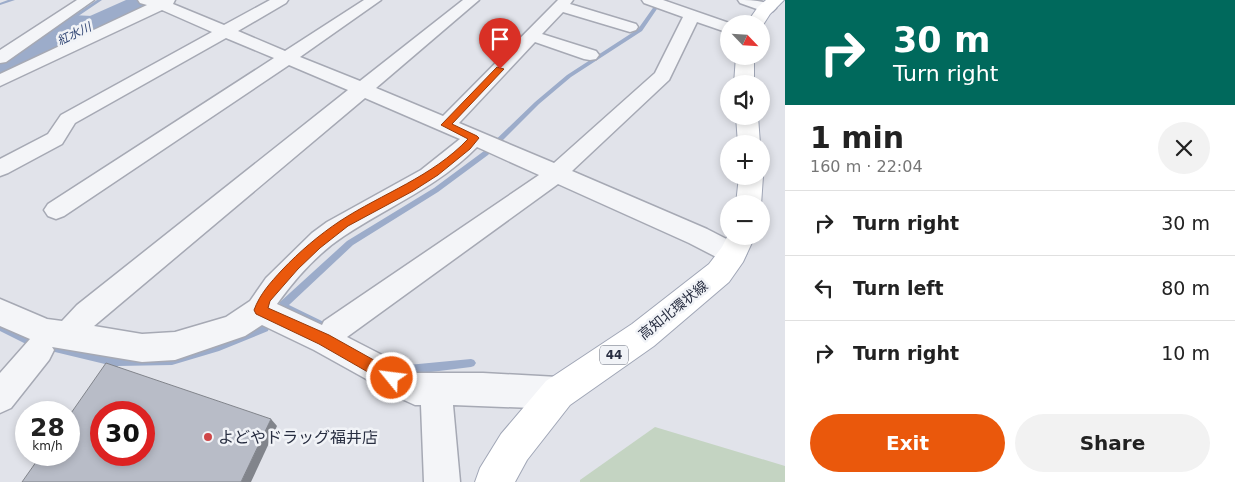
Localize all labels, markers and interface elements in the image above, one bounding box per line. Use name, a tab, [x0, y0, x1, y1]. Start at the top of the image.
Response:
north arrow	[720, 15, 770, 65]
map controls	[720, 15, 770, 245]
pin	[479, 18, 521, 69]
water label: 紅水川	[55, 19, 95, 48]
icon: right	[810, 20, 875, 85]
text: 30 m	[893, 20, 990, 60]
icon: arrive	[486, 25, 514, 53]
text: Turn right	[893, 61, 998, 86]
button: sound	[720, 75, 770, 125]
text: 1 min	[810, 120, 904, 155]
button: close	[1158, 122, 1210, 174]
button: +	[720, 135, 770, 185]
text: 160 m · 22:04	[810, 157, 923, 176]
button: −	[720, 195, 770, 245]
icon: right	[810, 209, 838, 237]
text: Turn right	[853, 212, 959, 234]
text: 30 m	[1161, 212, 1210, 234]
icon: left	[810, 274, 838, 302]
street label: 高知北環状線	[635, 277, 711, 343]
text: Turn left	[853, 277, 944, 299]
text: 80 m	[1161, 277, 1210, 299]
icon: right	[810, 339, 838, 367]
text: Turn right	[853, 342, 959, 364]
text: 10 m	[1161, 342, 1210, 364]
road number: 44	[600, 346, 628, 364]
position arrow	[365, 351, 417, 403]
speed limit sign: 30	[90, 401, 155, 466]
text: 28	[30, 413, 65, 442]
button: Exit	[810, 414, 1005, 472]
button: Share	[1015, 414, 1210, 472]
place label: よどやドラッグ福井店	[218, 428, 378, 447]
marker: よどやドラッグ福井店	[202, 431, 214, 443]
text: km/h	[32, 439, 63, 453]

